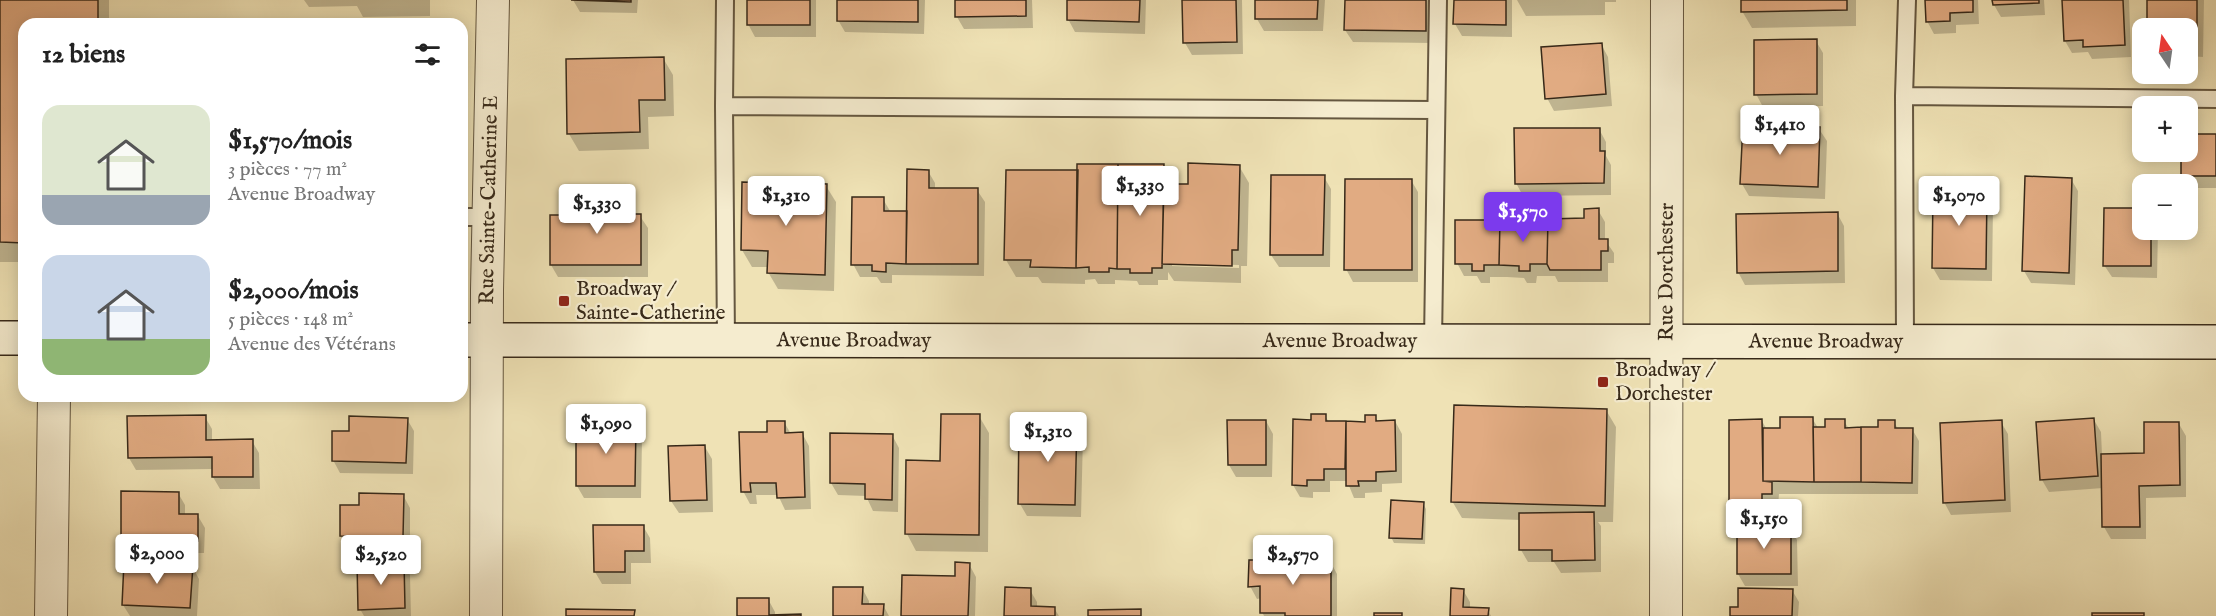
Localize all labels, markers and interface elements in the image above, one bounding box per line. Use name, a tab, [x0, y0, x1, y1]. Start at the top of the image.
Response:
north arrow	[2132, 18, 2198, 84]
map controls	[2132, 18, 2198, 240]
text: 12 biens	[42, 38, 125, 71]
icon: filters	[411, 38, 444, 71]
street label: Rue Sainte-Catherine E	[473, 95, 505, 305]
button: +	[2132, 96, 2198, 162]
pin: $1,410	[1731, 105, 1829, 156]
text: $1,410	[1754, 112, 1806, 137]
text: $1,570/mois	[228, 124, 352, 157]
icon: home	[90, 129, 162, 201]
text: 3 pièces · 77 m²	[228, 157, 347, 182]
pin: $1,330	[1091, 166, 1189, 217]
text: $1,330	[1116, 173, 1164, 198]
button: −	[2132, 174, 2198, 240]
pin: $1,310	[737, 176, 835, 227]
pin: $1,070	[1910, 176, 2008, 227]
text: Avenue Broadway	[228, 182, 375, 207]
text: $1,310	[762, 183, 810, 208]
text: $1,070	[1933, 183, 1985, 208]
pin: $1,330	[548, 184, 646, 235]
text: $1,330	[573, 191, 621, 216]
pin: $1,570	[1474, 192, 1572, 243]
text: $1,570	[1498, 199, 1548, 224]
street label: Rue Dorchester	[1653, 202, 1680, 341]
text: $2,000/mois	[228, 274, 359, 307]
place label: Broadway / Sainte-Catherine	[576, 276, 726, 327]
icon: home	[90, 279, 162, 351]
marker: Broadway / Sainte-Catherine	[557, 294, 571, 308]
text: 5 pièces · 148 m²	[228, 307, 353, 332]
street label: Avenue Broadway	[776, 327, 932, 354]
street label: Avenue Broadway	[1262, 327, 1418, 355]
street label: Avenue Broadway	[1748, 328, 1904, 355]
text: Avenue des Vétérans	[228, 332, 396, 357]
place label: Broadway / Dorchester	[1615, 357, 1717, 408]
marker: Broadway / Dorchester	[1596, 375, 1610, 389]
pin: $1,090	[557, 404, 655, 455]
text: $1,090	[580, 411, 632, 436]
pin: $1,310	[999, 412, 1097, 463]
text: $1,310	[1024, 419, 1072, 444]
pin: $1,150	[1715, 499, 1813, 550]
text: $1,150	[1740, 506, 1788, 531]
pin: $2,000	[108, 534, 206, 585]
pin: $2,520	[332, 535, 430, 586]
pin: $2,570	[1244, 535, 1342, 586]
text: $2,000	[129, 541, 185, 566]
text: $2,520	[355, 542, 407, 567]
text: $2,570	[1267, 542, 1319, 567]

